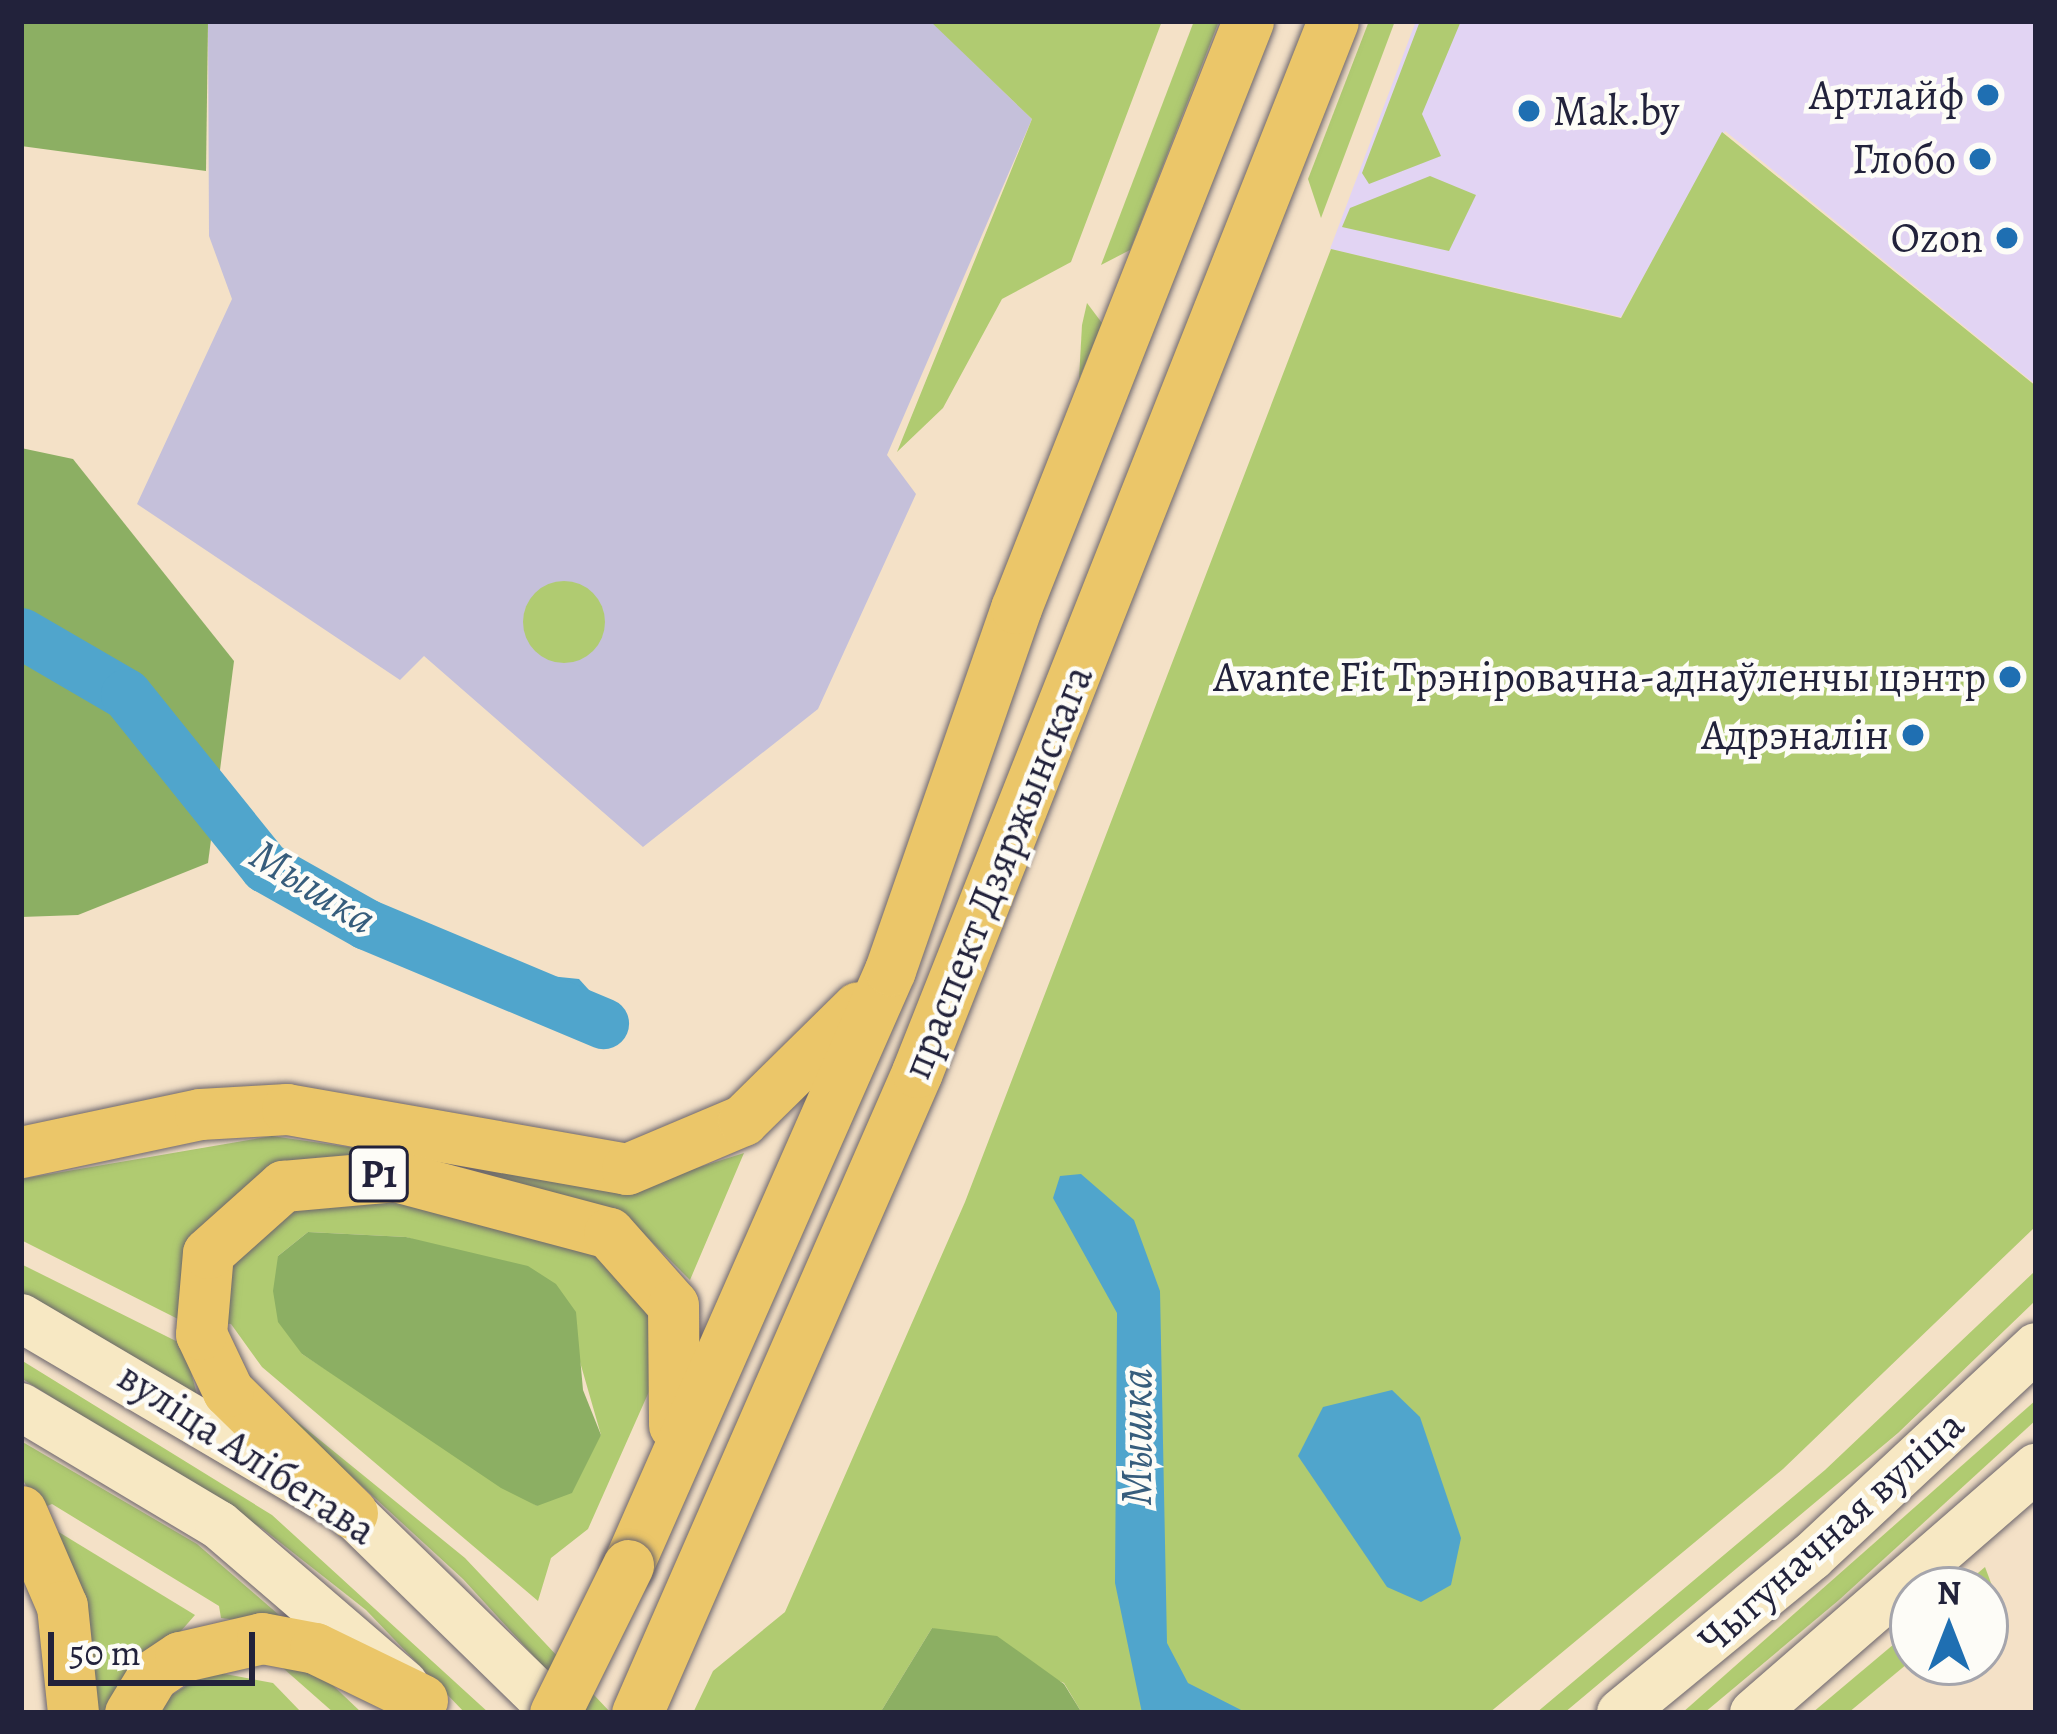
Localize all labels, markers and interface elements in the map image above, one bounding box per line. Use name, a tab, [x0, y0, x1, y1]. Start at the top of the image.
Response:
place label: Артлайф	[1809, 70, 1964, 120]
marker: Артлайф	[1975, 82, 2001, 108]
place label: Mak.by	[1553, 86, 1679, 136]
marker: Mak.by	[1516, 98, 1542, 124]
place label: Глобо	[1852, 134, 1956, 184]
marker: Глобо	[1967, 146, 1993, 172]
place label: Ozon	[1891, 213, 1983, 263]
marker: Ozon	[1994, 225, 2020, 251]
place label: Avante Fit Трэніровачна-аднаўленчы цэнтр	[1213, 652, 1986, 702]
street label: праспект Дзяржынскага	[891, 658, 1103, 1086]
marker: Avante Fit Трэніровачна-аднаўленчы цэнтр	[1997, 664, 2023, 690]
place label: Адрэналін	[1702, 710, 1889, 760]
marker: Адрэналін	[1900, 722, 1926, 748]
water label: Мышка	[240, 828, 386, 946]
road number: Р1	[346, 1141, 412, 1207]
street label: вуліца Алібегава	[109, 1351, 385, 1555]
water label: Мышка	[1110, 1368, 1164, 1506]
street label: Чыгуначная вуліца	[1688, 1400, 1974, 1664]
north arrow	[1889, 1566, 2009, 1686]
text: N	[1937, 1570, 1961, 1615]
scale bar	[54, 1608, 261, 1682]
text: 50 m	[69, 1628, 141, 1677]

